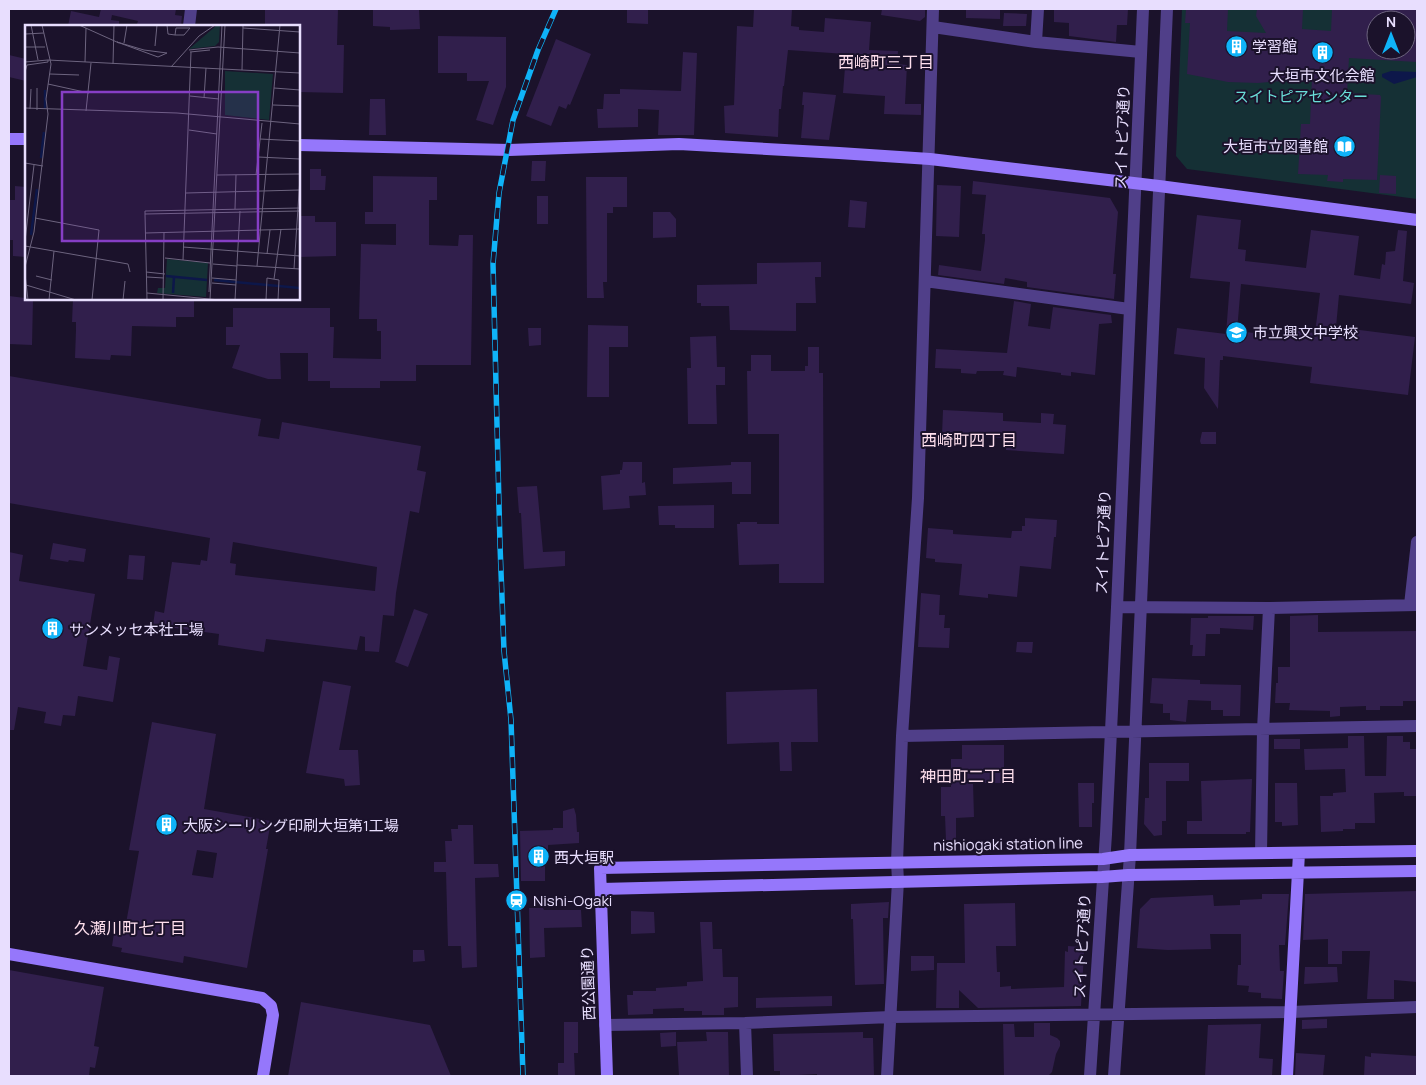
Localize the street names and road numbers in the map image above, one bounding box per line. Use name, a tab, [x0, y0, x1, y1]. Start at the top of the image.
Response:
street label: スイトピア通り	[1110, 84, 1134, 190]
street label: スイトピア通り	[1091, 489, 1115, 595]
street label: nishiogaki station line	[933, 832, 1083, 856]
street label: スイトピア通り	[1069, 893, 1095, 999]
street label: 西公園通り	[576, 945, 600, 1021]

